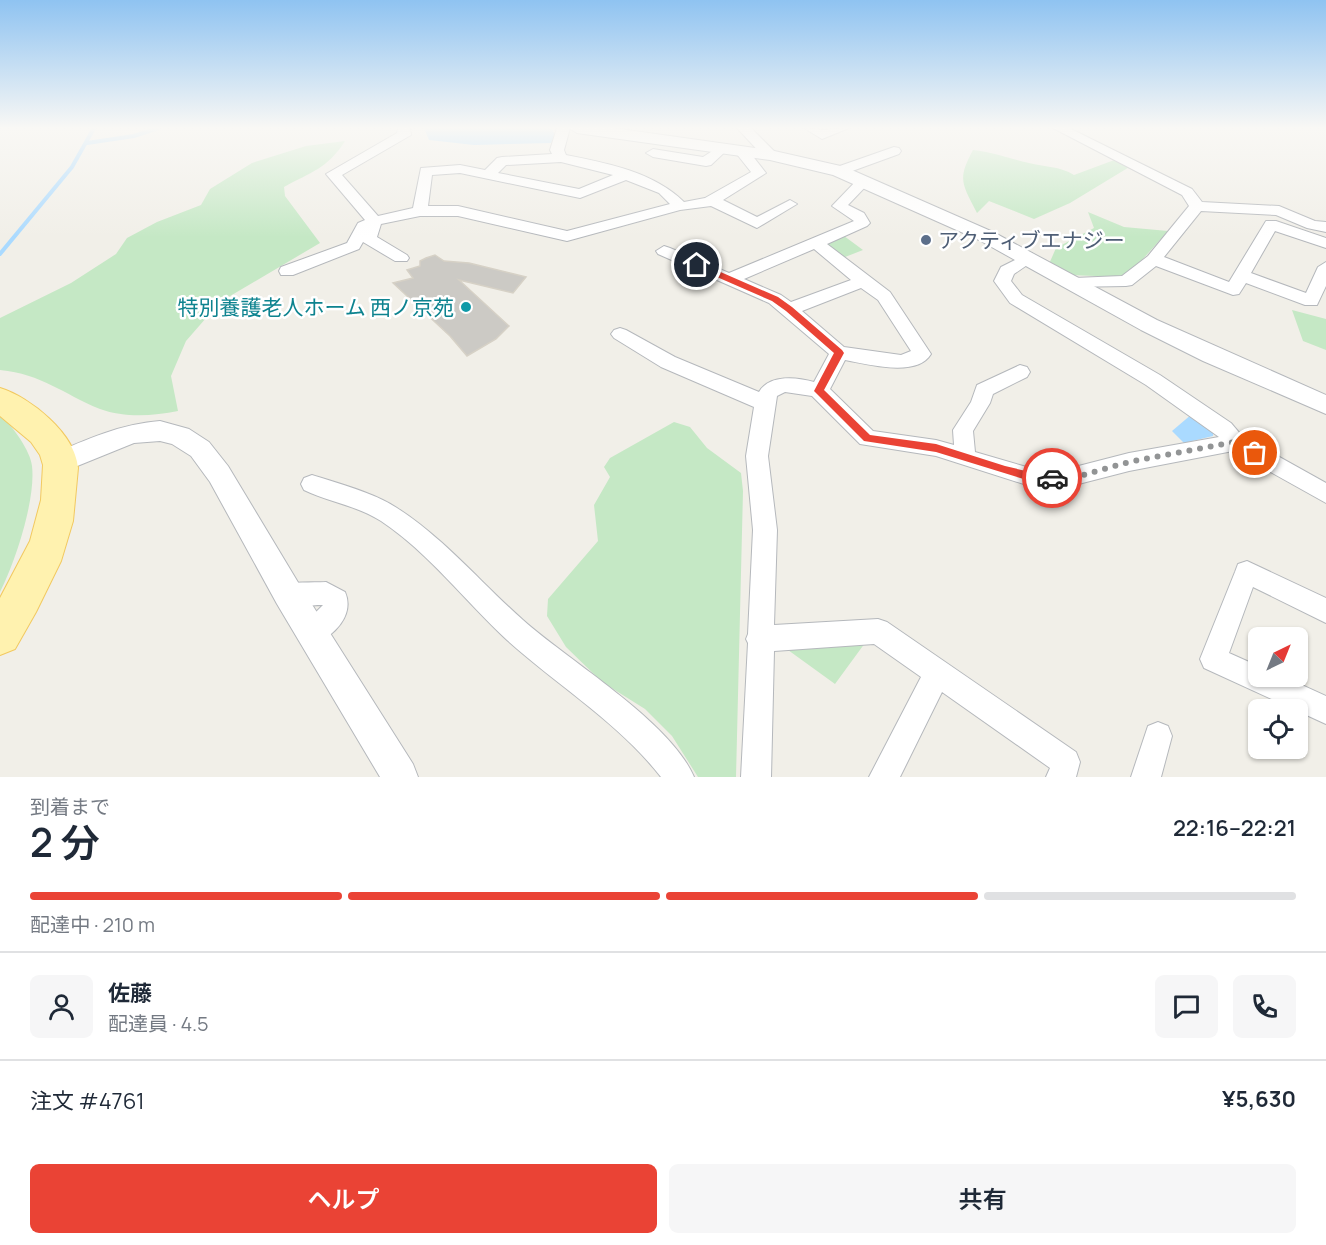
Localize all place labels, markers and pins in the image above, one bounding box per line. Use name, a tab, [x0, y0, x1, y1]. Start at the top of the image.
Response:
place label: アクティブエナジー	[938, 226, 1125, 254]
marker: アクティブエナジー	[919, 233, 933, 247]
pin	[671, 239, 722, 290]
place label: 特別養護老人ホーム 西ノ京苑	[177, 293, 454, 321]
marker: 特別養護老人ホーム 西ノ京苑	[459, 300, 473, 314]
pin	[1229, 427, 1280, 478]

